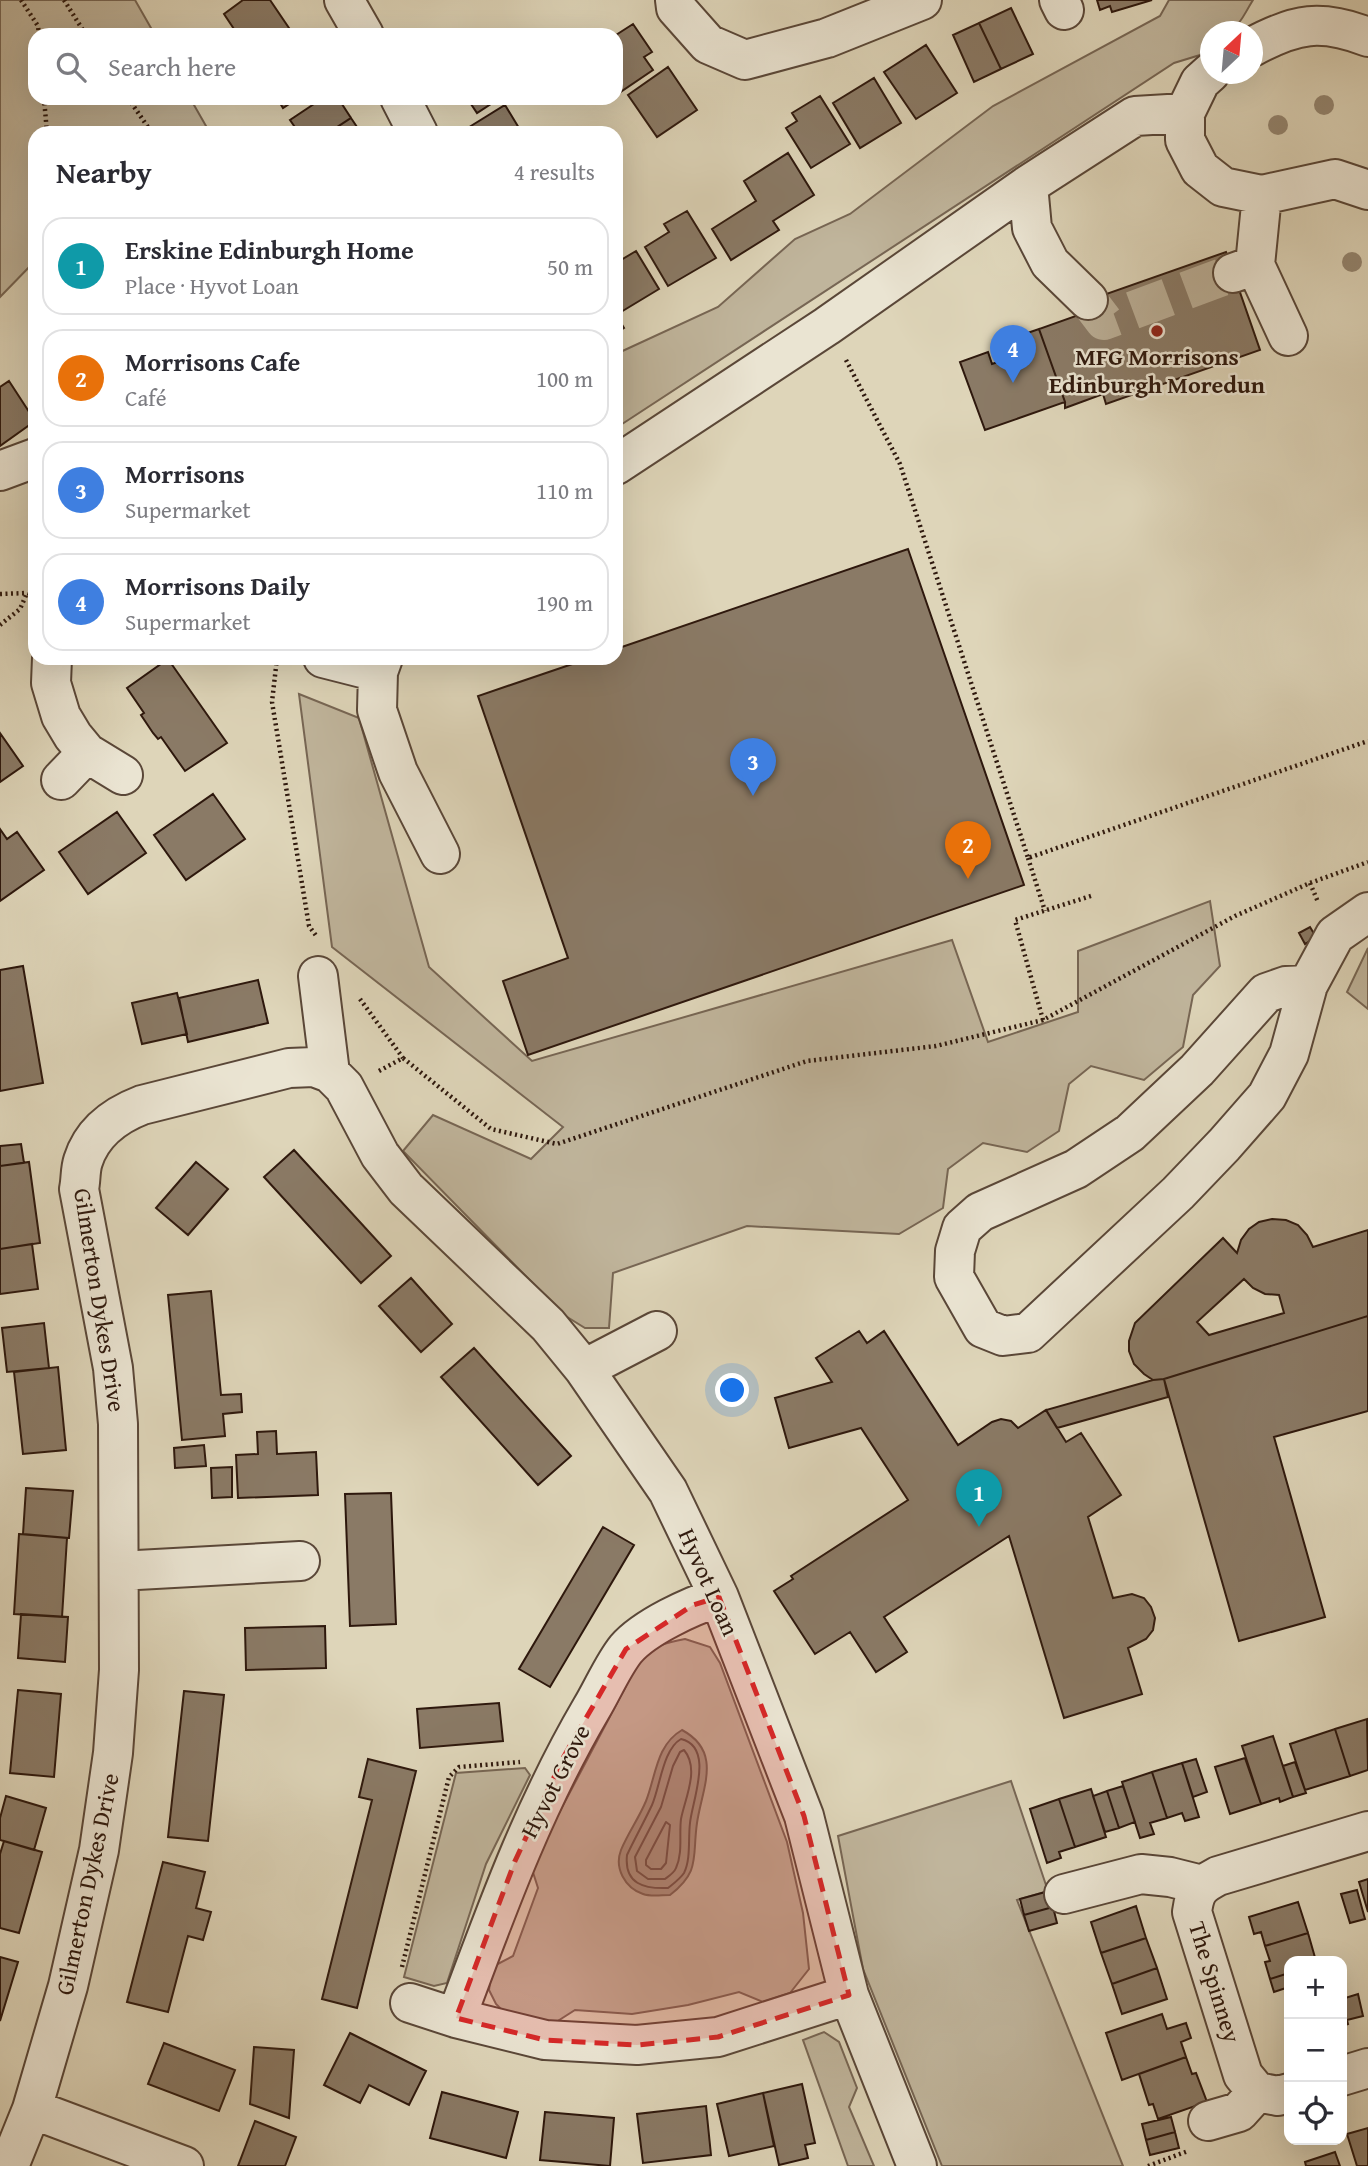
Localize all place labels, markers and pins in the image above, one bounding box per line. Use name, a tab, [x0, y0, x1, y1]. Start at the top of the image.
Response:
marker: MFG Morrisons Edinburgh Moredun	[1149, 323, 1165, 339]
pin: 4	[990, 325, 1036, 383]
place label: MFG Morrisons Edinburgh Moredun	[1049, 339, 1265, 402]
pin: 3	[730, 738, 776, 796]
pin: 2	[945, 821, 991, 879]
pin: 1	[956, 1469, 1002, 1527]

